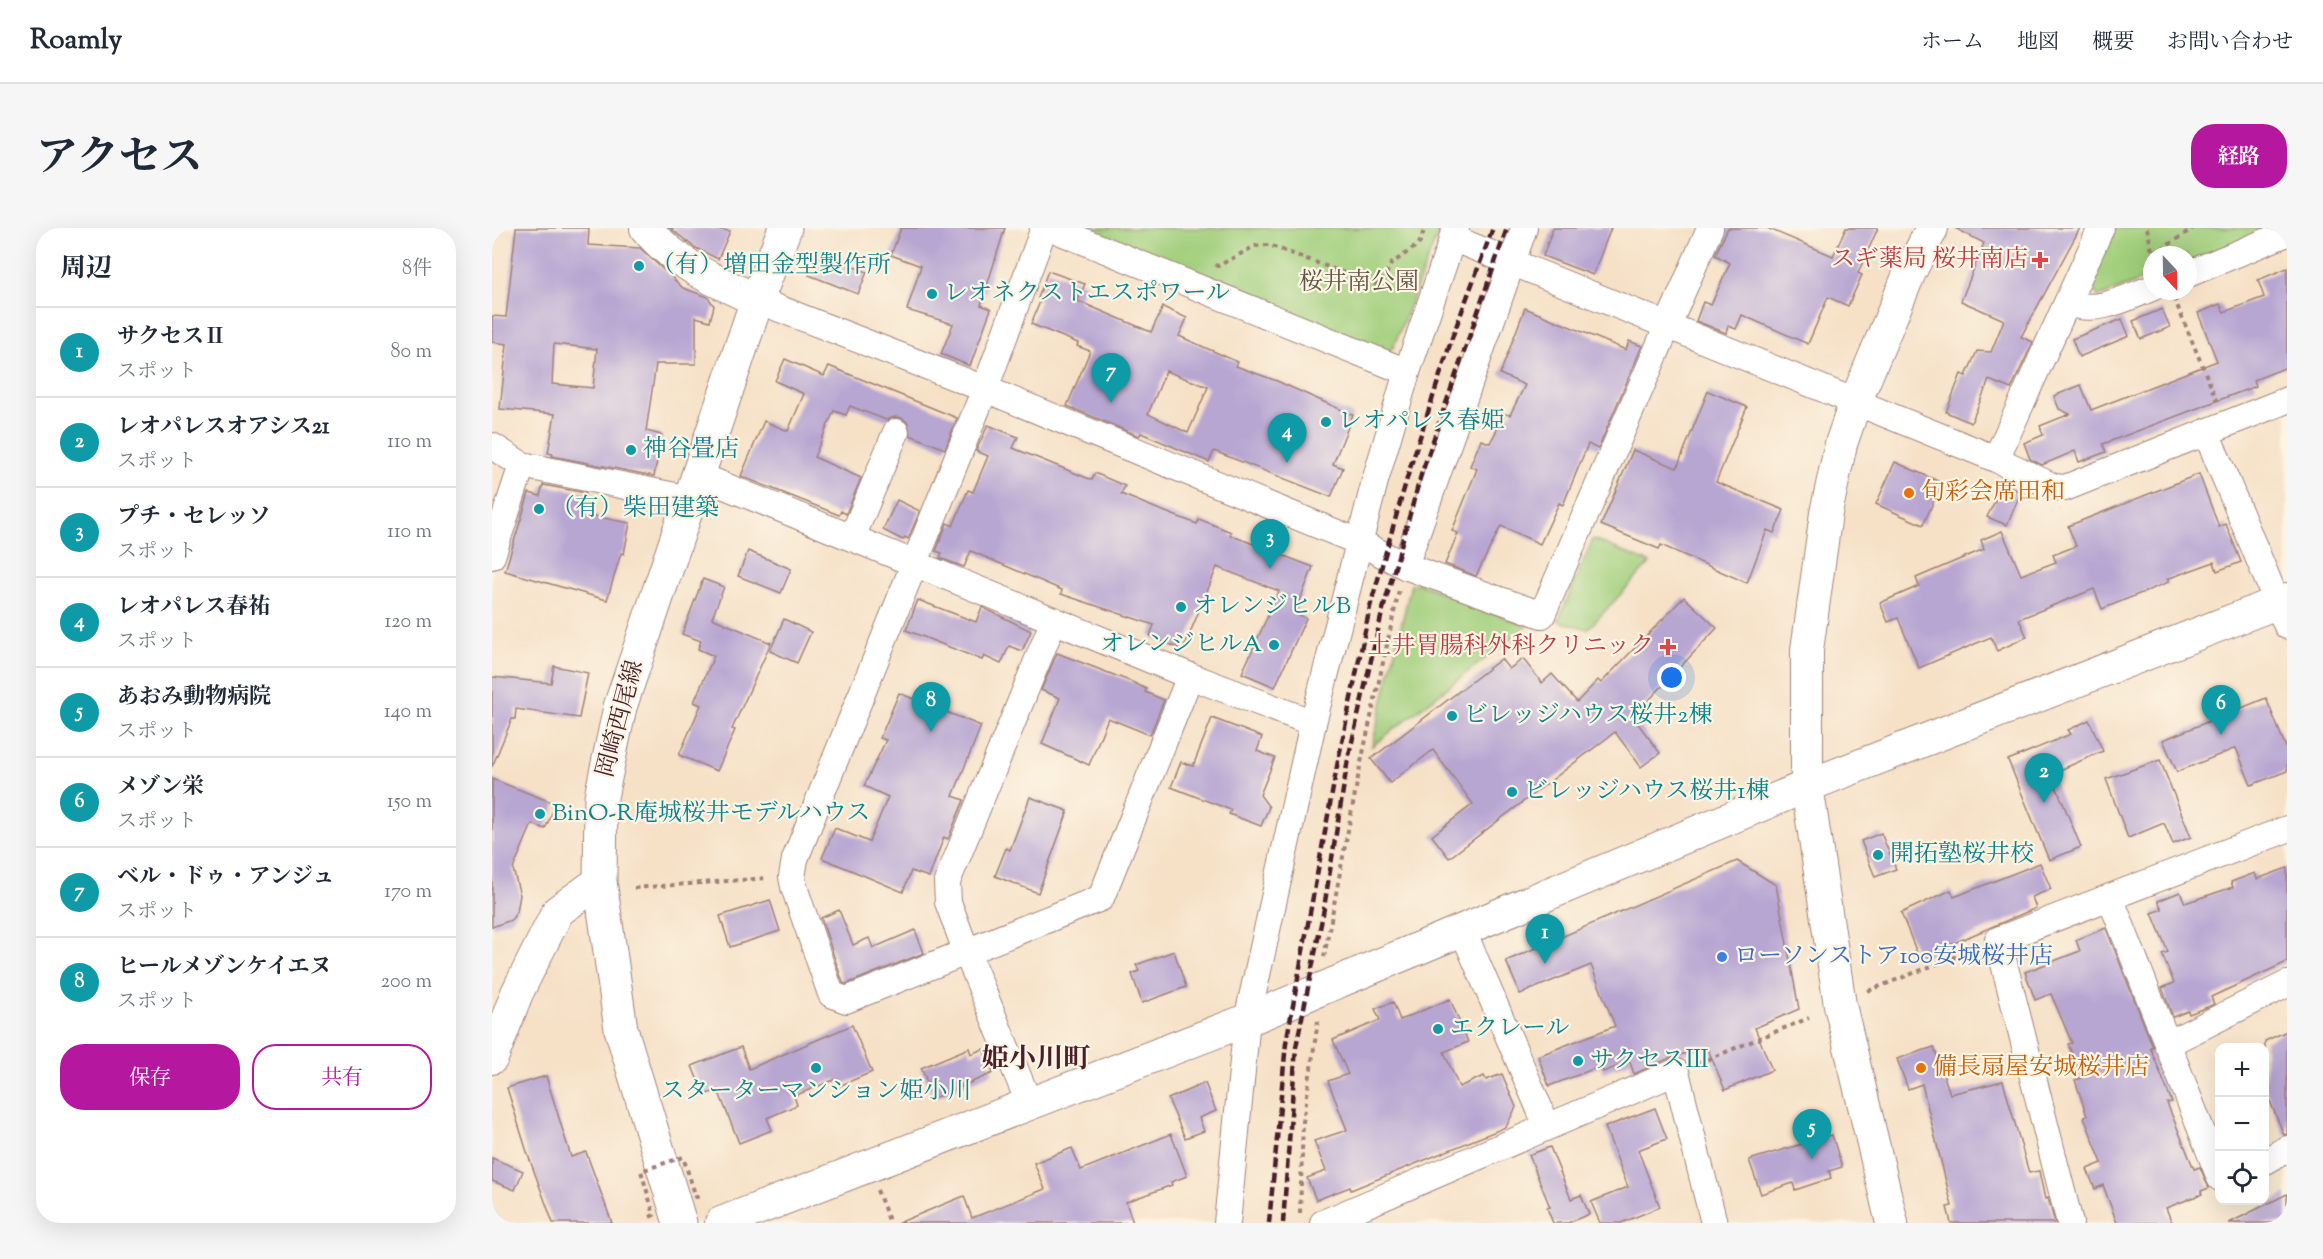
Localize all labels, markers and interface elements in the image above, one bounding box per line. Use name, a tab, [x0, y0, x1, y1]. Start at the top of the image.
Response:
text: Roamly	[30, 21, 122, 61]
text: ホーム	[1921, 28, 1984, 58]
text: 地図	[2017, 28, 2059, 58]
text: 概要	[2092, 28, 2134, 58]
text: お問い合わせ	[2167, 28, 2293, 58]
button: 経路	[2191, 124, 2287, 188]
text: アクセス	[36, 130, 203, 190]
place label: スギ薬局 桜井南店	[1831, 243, 2028, 277]
north arrow	[2143, 246, 2197, 300]
place label: （有）増田金型製作所	[651, 249, 891, 283]
text: 周辺	[60, 251, 112, 288]
marker: スギ薬局 桜井南店	[2033, 253, 2047, 267]
text: 8件	[402, 255, 432, 284]
marker: （有）増田金型製作所	[632, 259, 646, 273]
park label: 桜井南公園	[1299, 266, 1419, 300]
place label: レオネクストエスポワール	[944, 277, 1230, 311]
marker: レオネクストエスポワール	[925, 287, 939, 301]
text: サクセスⅡ	[117, 322, 226, 354]
text: 1	[76, 338, 83, 367]
text: 80 m	[391, 338, 432, 367]
pin: 7	[1092, 354, 1130, 403]
text: スポット	[117, 358, 197, 387]
place label: レオパレス春姫	[1338, 405, 1505, 439]
text: レオパレスオアシス21	[117, 412, 329, 444]
pin: 4	[1268, 414, 1306, 463]
marker: レオパレス春姫	[1319, 415, 1333, 429]
text: 2	[75, 428, 84, 457]
text: 110 m	[387, 428, 432, 457]
place label: 神谷畳店	[643, 433, 739, 467]
marker: 神谷畳店	[624, 443, 638, 457]
text: スポット	[117, 448, 197, 477]
place label: 旬彩会席田和	[1921, 476, 2065, 510]
marker: 旬彩会席田和	[1902, 486, 1916, 500]
place label: （有）柴田建築	[551, 492, 719, 526]
text: プチ・セレッソ	[117, 502, 271, 534]
marker: （有）柴田建築	[532, 502, 546, 516]
text: 3	[75, 518, 84, 547]
text: 110 m	[387, 518, 432, 547]
pin: 3	[1250, 520, 1290, 569]
text: スポット	[117, 538, 197, 567]
place label: オレンジヒルB	[1193, 590, 1351, 624]
text: レオパレス春祐	[117, 592, 270, 624]
marker: オレンジヒルB	[1174, 600, 1188, 614]
text: 4	[74, 608, 85, 637]
text: 120 m	[384, 608, 432, 637]
text: スポット	[117, 628, 197, 657]
place label: オレンジヒルA	[1100, 628, 1263, 662]
place label: 土井胃腸科外科クリニック	[1367, 630, 1654, 664]
marker: オレンジヒルA	[1267, 638, 1281, 652]
marker: 土井胃腸科外科クリニック	[1659, 638, 1677, 656]
street label: 岡崎西尾線	[589, 657, 653, 781]
your location	[1657, 663, 1686, 692]
text: あおみ動物病院	[117, 682, 271, 714]
pin: 8	[912, 682, 950, 732]
pin: 6	[2202, 686, 2240, 735]
text: 5	[76, 698, 83, 727]
text: 140 m	[384, 698, 432, 727]
place label: ビレッジハウス桜井2棟	[1464, 699, 1713, 733]
marker: ビレッジハウス桜井2棟	[1445, 709, 1459, 723]
text: スポット	[117, 718, 197, 747]
pin: 2	[2024, 754, 2064, 803]
text: メゾン栄	[117, 772, 204, 804]
place label: ビレッジハウス桜井1棟	[1524, 775, 1770, 809]
marker: ビレッジハウス桜井1棟	[1505, 785, 1519, 799]
text: 6	[75, 788, 84, 817]
text: 150 m	[387, 788, 432, 817]
place label: BinO‐R庵城桜井モデルハウス	[552, 797, 870, 831]
marker: BinO‐R庵城桜井モデルハウス	[533, 807, 547, 821]
text: スポット	[117, 808, 197, 837]
place label: 開拓塾桜井校	[1890, 838, 2034, 872]
marker: 開拓塾桜井校	[1871, 848, 1885, 862]
text: ベル・ドゥ・アンジュ	[117, 862, 335, 894]
text: 7	[74, 878, 85, 907]
text: 170 m	[384, 878, 432, 907]
text: スポット	[117, 898, 197, 927]
pin: 1	[1526, 914, 1564, 964]
place label: ローソンストア100安城桜井店	[1734, 940, 2053, 974]
marker: ローソンストア100安城桜井店	[1715, 950, 1729, 964]
text: ヒールメゾンケイエヌ	[117, 952, 332, 984]
text: 8	[75, 968, 85, 997]
text: 200 m	[381, 968, 432, 997]
text: スポット	[117, 988, 197, 1017]
place label: エクレール	[1450, 1012, 1570, 1046]
marker: エクレール	[1431, 1022, 1445, 1036]
district label: 姫小川町	[982, 1041, 1090, 1080]
map controls	[2215, 1043, 2269, 1205]
button: +	[2215, 1043, 2269, 1097]
button: 保存	[60, 1044, 240, 1110]
button: 共有	[252, 1044, 432, 1110]
place label: サクセスⅢ	[1590, 1044, 1709, 1078]
place label: 備長扇屋安城桜井店	[1933, 1051, 2149, 1085]
marker: サクセスⅢ	[1571, 1054, 1585, 1068]
marker: スターターマンション姫小川	[809, 1061, 823, 1075]
marker: 備長扇屋安城桜井店	[1914, 1061, 1928, 1075]
place label: スターターマンション姫小川	[661, 1075, 971, 1109]
button: −	[2215, 1097, 2269, 1151]
pin: 5	[1792, 1110, 1832, 1159]
button: locate	[2215, 1151, 2269, 1205]

